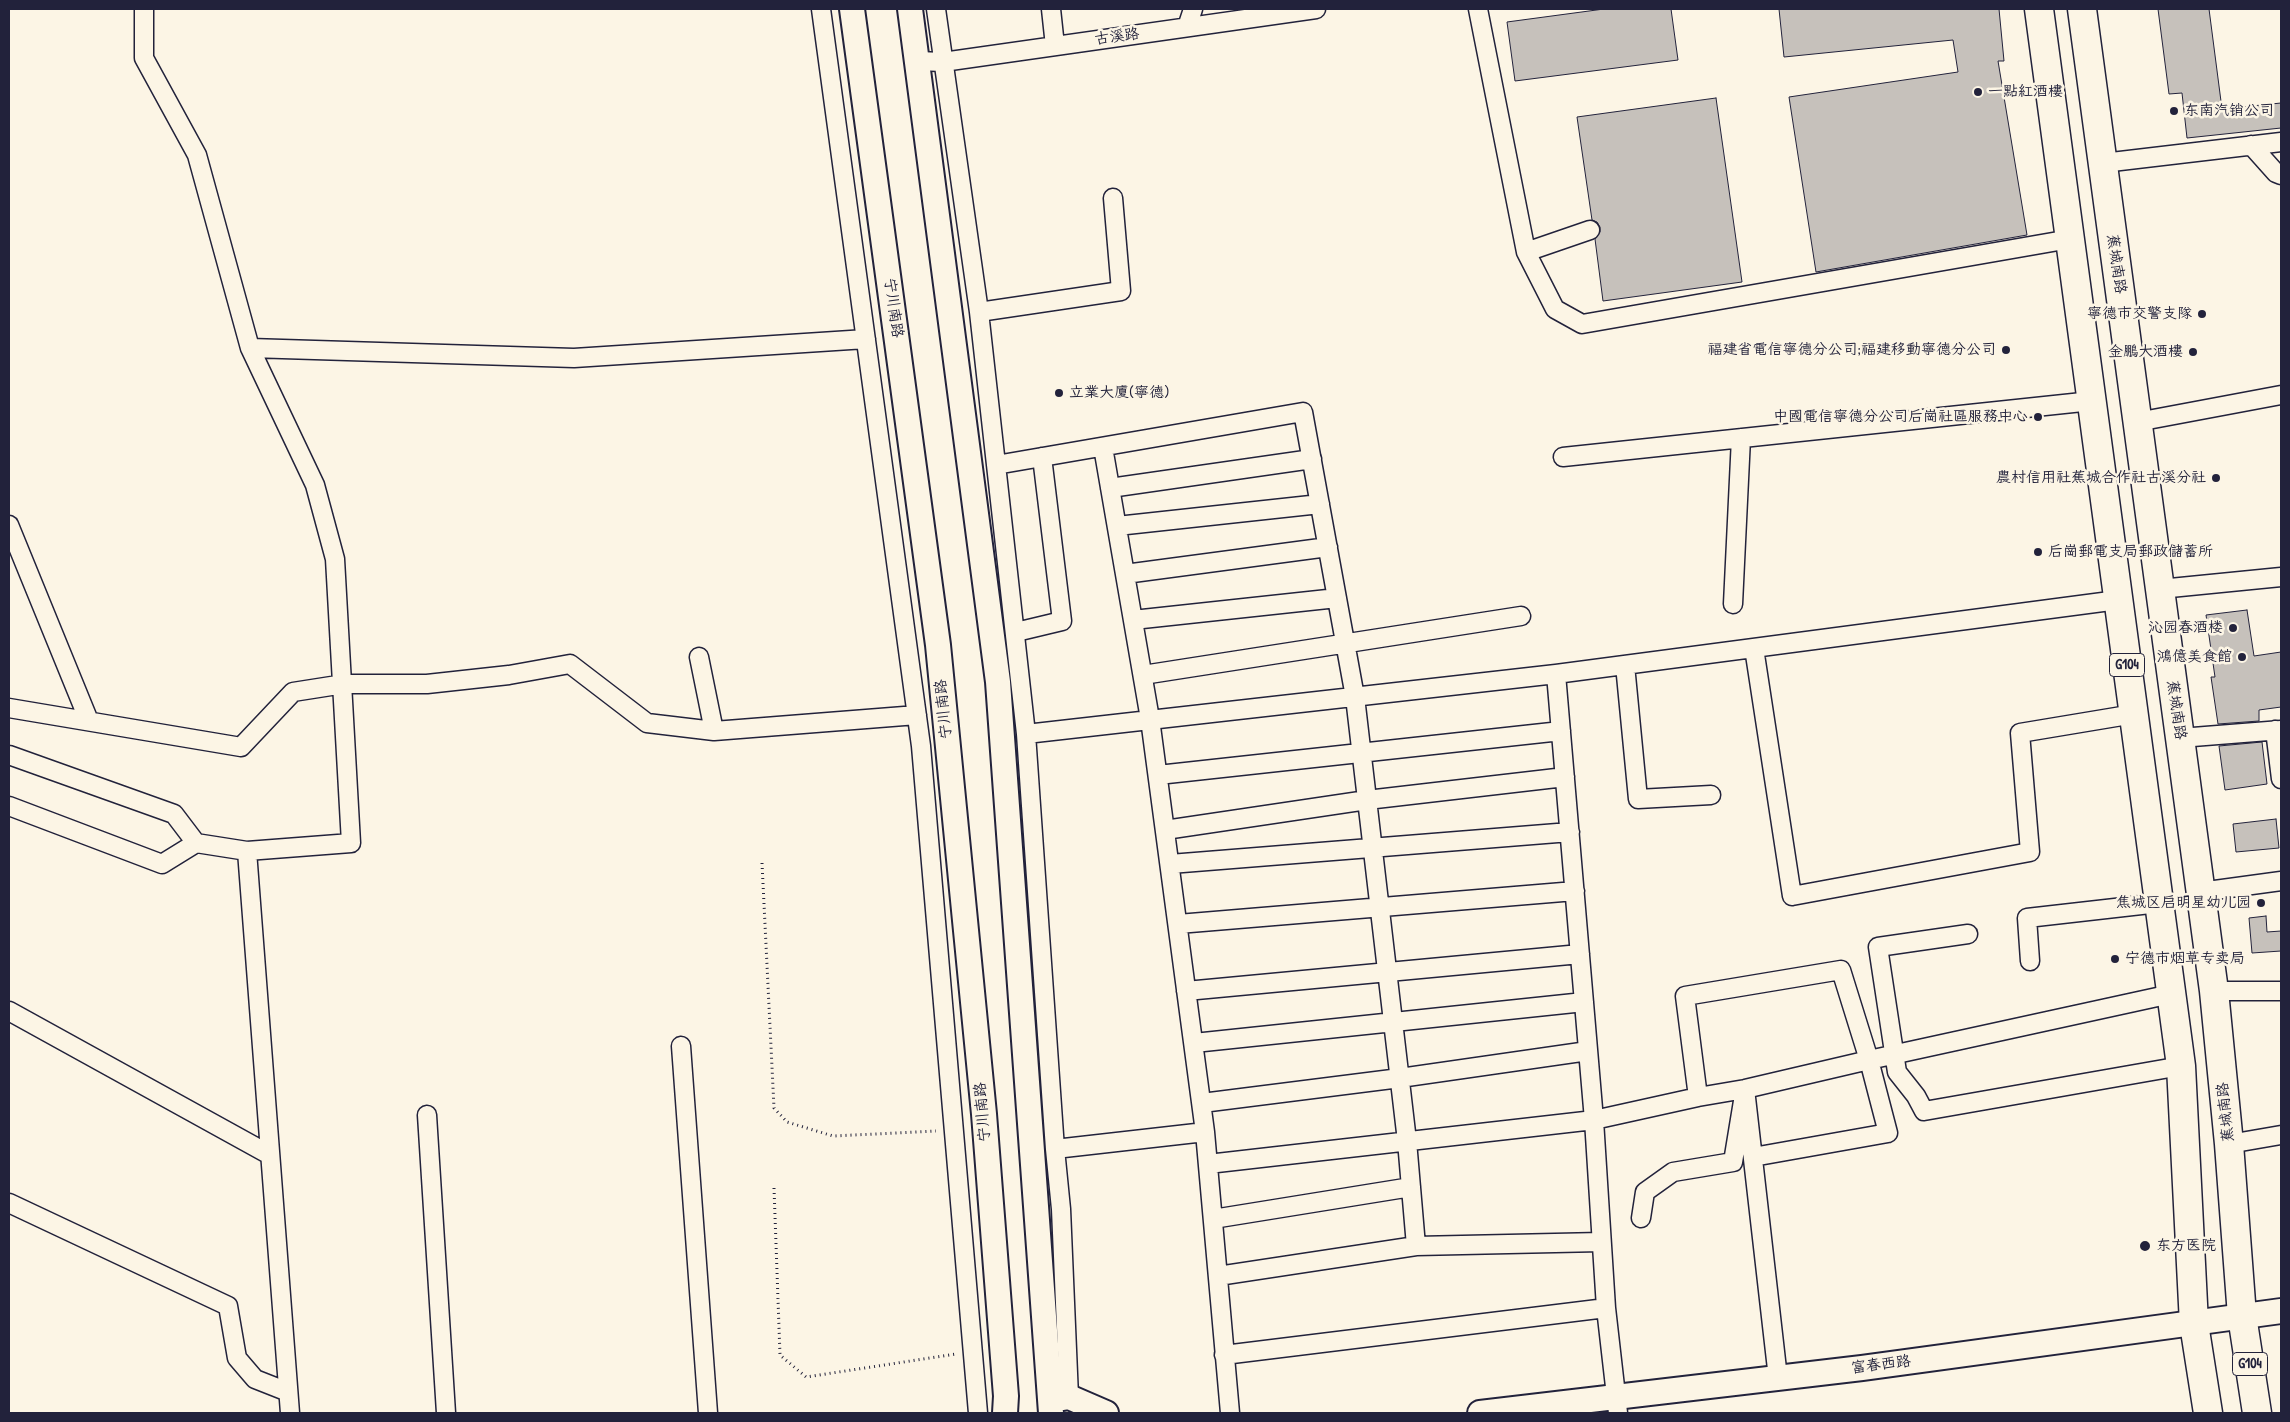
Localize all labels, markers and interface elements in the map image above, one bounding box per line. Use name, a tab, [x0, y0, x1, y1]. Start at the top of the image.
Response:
street label: 古溪路	[1093, 25, 1141, 49]
place label: 一點紅酒樓	[1988, 83, 2063, 101]
marker: 一點紅酒樓	[1972, 86, 1984, 98]
place label: 东南汽销公司	[2184, 102, 2274, 120]
marker: 东南汽销公司	[2168, 105, 2180, 117]
street label: 蕉城南路	[2103, 233, 2129, 295]
street label: 宁川南路	[880, 277, 906, 339]
place label: 寧德市交警支隊	[2087, 305, 2192, 323]
marker: 寧德市交警支隊	[2196, 308, 2208, 320]
place label: 福建省電信寧德分公司;福建移動寧德分公司	[1708, 341, 1996, 359]
place label: 金鵬大酒樓	[2108, 343, 2183, 361]
marker: 福建省電信寧德分公司;福建移動寧德分公司	[2000, 344, 2012, 356]
marker: 金鵬大酒樓	[2187, 346, 2199, 358]
place label: 立業大廈(寧德)	[1069, 384, 1169, 402]
marker: 立業大廈(寧德)	[1053, 387, 1065, 399]
place label: 中國電信寧德分公司后崗社區服務中心	[1773, 408, 2028, 426]
marker: 中國電信寧德分公司后崗社區服務中心	[2032, 411, 2044, 423]
place label: 農村信用社蕉城合作社古溪分社	[1996, 469, 2206, 487]
marker: 農村信用社蕉城合作社古溪分社	[2210, 472, 2222, 484]
place label: 后崗郵電支局郵政儲蓄所	[2048, 543, 2213, 561]
marker: 后崗郵電支局郵政儲蓄所	[2032, 546, 2044, 558]
place label: 沁园春酒楼	[2148, 619, 2223, 637]
marker: 沁园春酒楼	[2227, 622, 2239, 634]
place label: 鴻億美食館	[2157, 648, 2232, 666]
marker: 鴻億美食館	[2236, 651, 2248, 663]
road number: G104	[2110, 654, 2144, 676]
street label: 宁川南路	[932, 678, 956, 740]
street label: 蕉城南路	[2163, 679, 2189, 741]
place label: 焦城区启明星幼儿园	[2116, 894, 2251, 912]
marker: 焦城区启明星幼儿园	[2255, 897, 2267, 909]
place label: 宁德市烟草专卖局	[2125, 950, 2245, 968]
marker: 宁德市烟草专卖局	[2109, 953, 2121, 965]
street label: 宁川南路	[971, 1081, 995, 1143]
street label: 蕉城南路	[2214, 1081, 2238, 1143]
place label: 东方医院	[2156, 1237, 2216, 1255]
marker: 东方医院	[2138, 1239, 2152, 1253]
street label: 富春西路	[1850, 1352, 1912, 1378]
road number: G104	[2232, 1352, 2268, 1376]

